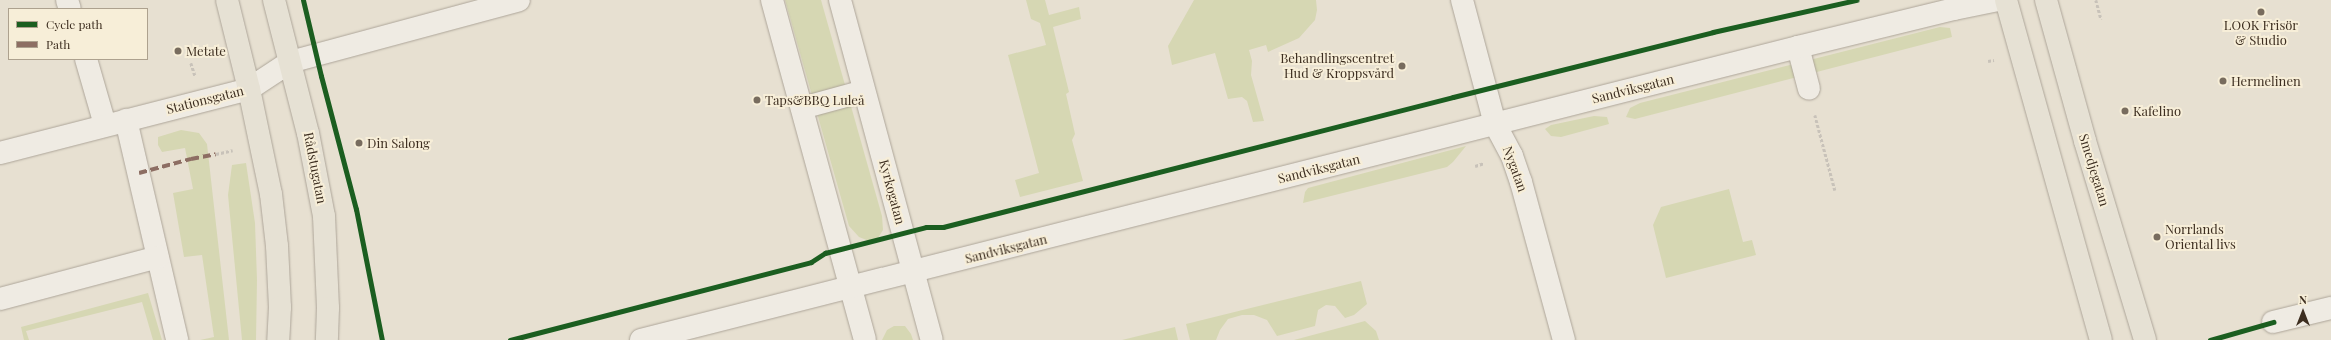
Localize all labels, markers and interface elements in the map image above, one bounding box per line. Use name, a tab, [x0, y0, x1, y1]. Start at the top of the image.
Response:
marker: LOOK Frisör & Studio	[2256, 7, 2266, 17]
legend	[8, 8, 148, 60]
text: Cycle path	[46, 16, 103, 32]
place label: LOOK Frisör & Studio	[2224, 18, 2298, 49]
text: Path	[46, 36, 70, 52]
place label: Metate	[186, 43, 226, 59]
marker: Metate	[173, 46, 183, 56]
place label: Behandlingscentret Hud & Kroppsvård	[1280, 51, 1394, 82]
marker: Behandlingscentret Hud & Kroppsvård	[1397, 61, 1407, 71]
street label: Sandviksgatan	[1590, 71, 1676, 107]
place label: Hermelinen	[2231, 73, 2301, 89]
marker: Hermelinen	[2218, 76, 2228, 86]
street label: Stationsgatan	[165, 83, 245, 117]
place label: Taps&BBQ Luleå	[765, 92, 864, 108]
marker: Taps&BBQ Luleå	[752, 95, 762, 105]
place label: Kafelino	[2133, 103, 2181, 119]
marker: Kafelino	[2120, 106, 2130, 116]
street label: Rådstugatan	[300, 131, 330, 205]
street label: Smedjegatan	[2076, 132, 2112, 208]
place label: Din Salong	[367, 135, 430, 151]
marker: Din Salong	[354, 138, 364, 148]
street label: Nygatan	[1500, 144, 1530, 194]
street label: Sandviksgatan	[1276, 151, 1362, 187]
street label: Kyrkogatan	[876, 158, 908, 226]
place label: Norrlands Oriental livs	[2165, 222, 2236, 253]
street label: Sandviksgatan	[963, 231, 1049, 267]
marker: Norrlands Oriental livs	[2152, 232, 2162, 242]
north arrow	[2283, 292, 2323, 332]
text: N	[2299, 292, 2307, 307]

